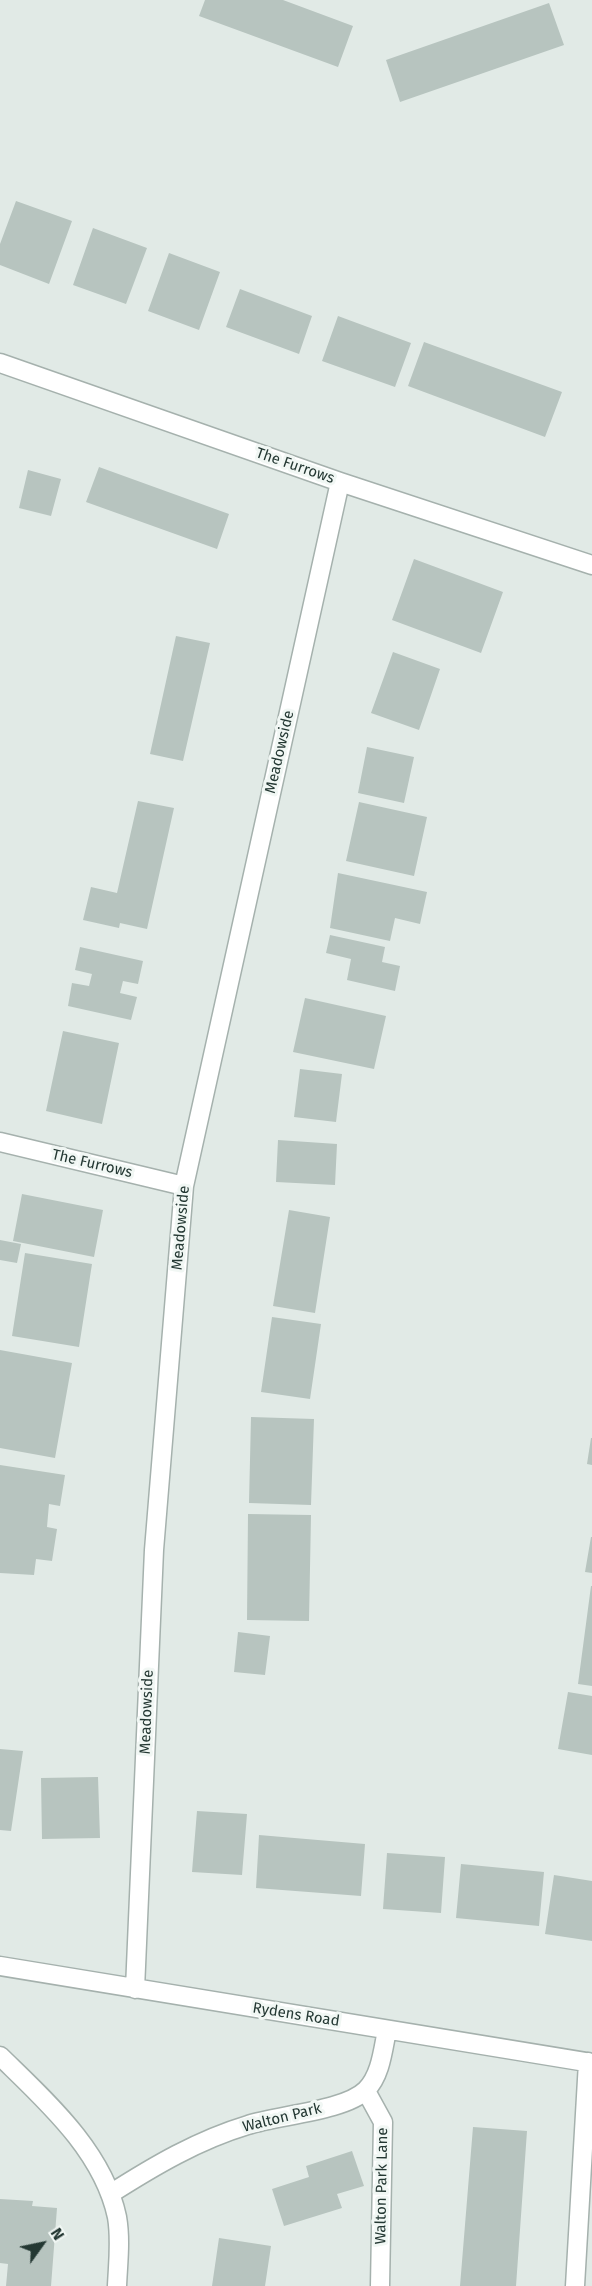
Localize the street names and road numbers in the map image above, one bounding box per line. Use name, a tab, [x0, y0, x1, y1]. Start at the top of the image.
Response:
street label: The Furrows	[253, 444, 337, 488]
street label: Meadowside	[262, 709, 298, 795]
street label: The Furrows	[50, 1146, 134, 1182]
street label: Meadowside	[168, 1185, 194, 1271]
street label: Meadowside	[137, 1669, 157, 1755]
street label: Rydens Road	[251, 1999, 341, 2031]
street label: Walton Park	[241, 2100, 323, 2136]
street label: Walton Park Lane	[372, 2127, 392, 2245]

